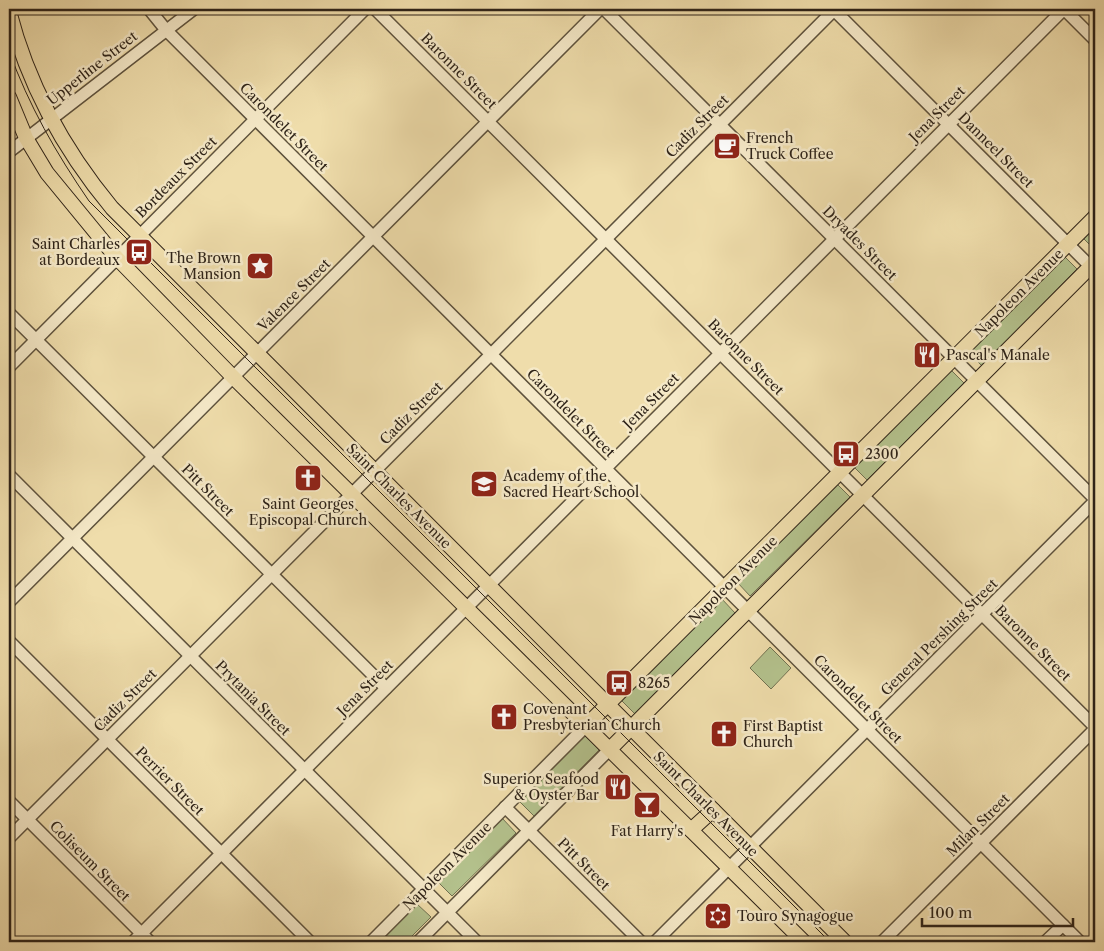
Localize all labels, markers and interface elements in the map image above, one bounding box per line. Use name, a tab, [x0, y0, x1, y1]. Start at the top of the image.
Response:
street label: Upperline Street	[43, 27, 141, 109]
street label: Baronne Street	[417, 29, 501, 113]
street label: Carondelet Street	[236, 79, 332, 175]
street label: Jena Street	[904, 82, 969, 147]
street label: Cadiz Street	[662, 91, 732, 161]
street label: Danneel Street	[954, 108, 1038, 192]
place label: French Truck Coffee	[746, 129, 834, 163]
cafe icon: French Truck Coffee	[712, 131, 742, 161]
street label: Bordeaux Street	[132, 132, 221, 221]
street label: Dryades Street	[819, 202, 901, 284]
place label: Saint Charles at Bordeaux	[32, 235, 121, 269]
bus stop icon: Saint Charles at Bordeaux	[124, 237, 154, 267]
street label: Napoleon Avenue	[971, 245, 1067, 341]
place label: The Brown Mansion	[166, 249, 241, 283]
place icon: The Brown Mansion	[245, 251, 275, 281]
street label: Valence Street	[253, 255, 334, 336]
street label: Baronne Street	[704, 315, 788, 399]
restaurant icon: Pascal's Manale	[912, 340, 942, 370]
place label: Pascal's Manale	[946, 346, 1050, 364]
street label: Carondelet Street	[523, 365, 619, 461]
street label: Jena Street	[618, 369, 683, 434]
street label: Cadiz Street	[376, 378, 446, 448]
bus stop icon: 2300	[831, 439, 861, 469]
street label: Saint Charles Avenue	[343, 440, 455, 552]
place label: 2300	[865, 445, 899, 463]
street label: Pitt Street	[178, 460, 238, 520]
church icon: Saint Georges Episcopal Church	[293, 463, 323, 493]
place label: Academy of the Sacred Heart School	[502, 467, 639, 501]
school or university icon: Academy of the Sacred Heart School	[469, 469, 499, 499]
place label: Saint Georges Episcopal Church	[249, 495, 367, 529]
street label: Napoleon Avenue	[685, 532, 781, 628]
street label: General Pershing Street	[877, 575, 1001, 699]
street label: Baronne Street	[991, 601, 1075, 685]
street label: Carondelet Street	[810, 651, 906, 747]
street label: Jena Street	[332, 656, 397, 721]
street label: Prytania Street	[212, 657, 294, 739]
street label: Cadiz Street	[90, 665, 160, 735]
bus stop icon: 8265	[604, 668, 634, 698]
place label: 8265	[638, 674, 670, 692]
place label: Covenant Presbyterian Church	[523, 700, 661, 734]
church icon: Covenant Presbyterian Church	[489, 702, 519, 732]
place label: First Baptist Church	[743, 717, 823, 751]
church icon: First Baptist Church	[709, 719, 739, 749]
street label: Perrier Street	[132, 743, 208, 819]
street label: Saint Charles Avenue	[650, 748, 762, 860]
place label: Superior Seafood & Oyster Bar	[483, 770, 599, 804]
restaurant icon: Superior Seafood & Oyster Bar	[603, 772, 633, 802]
bar icon: Fat Harry's	[632, 790, 662, 820]
street label: Milan Street	[943, 790, 1013, 860]
street label: Coliseum Street	[46, 817, 134, 905]
street label: Napoleon Avenue	[399, 818, 495, 914]
place label: Fat Harry's	[611, 822, 683, 840]
street label: Pitt Street	[554, 834, 614, 894]
scale bar	[922, 896, 1073, 928]
synagogue icon: Touro Synagogue	[703, 901, 733, 931]
text: 100 m	[929, 903, 972, 922]
place label: Touro Synagogue	[737, 907, 854, 925]

